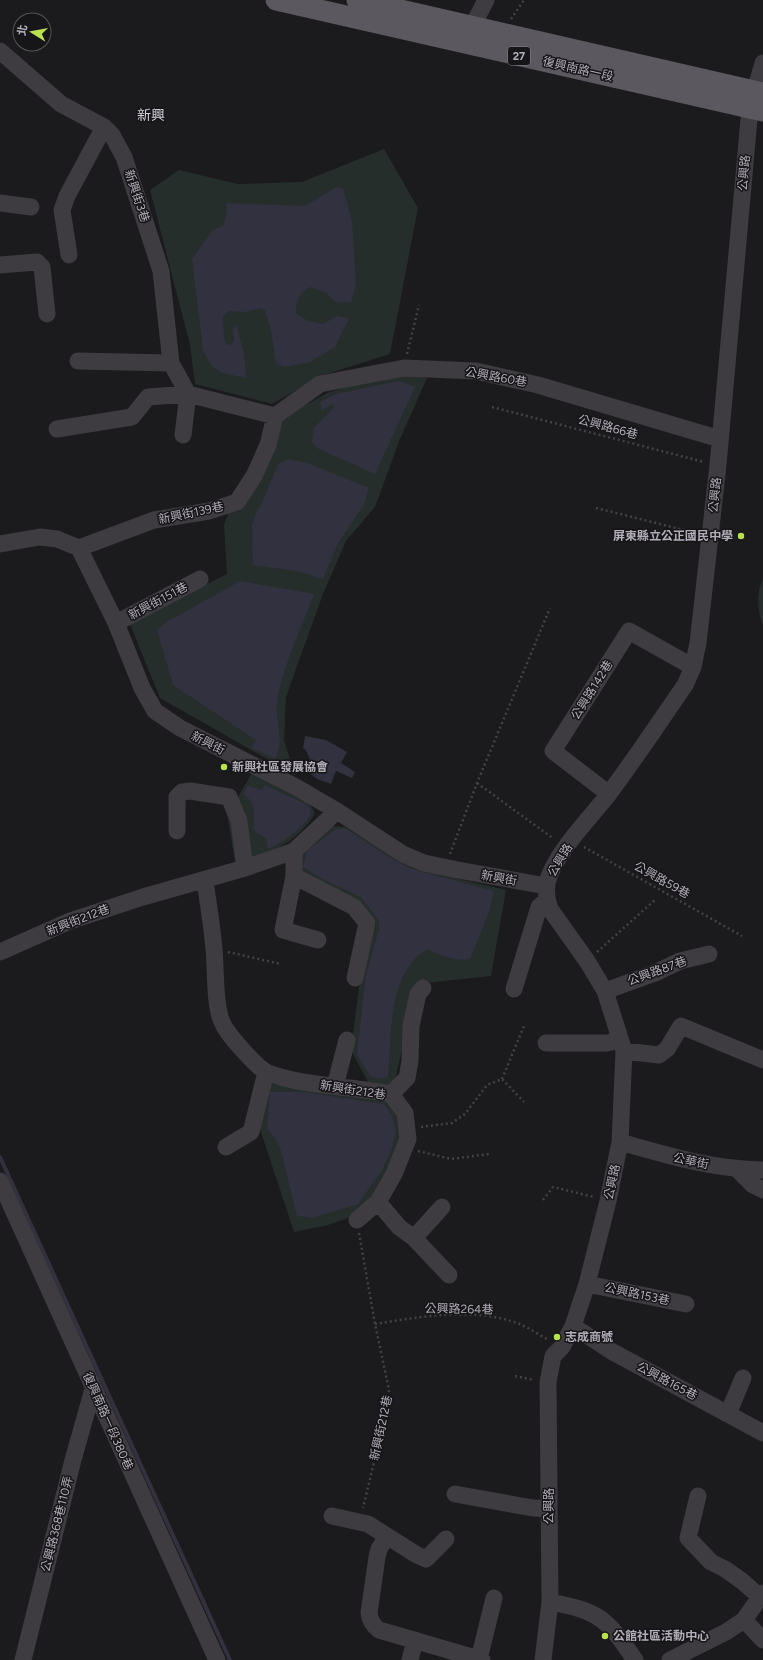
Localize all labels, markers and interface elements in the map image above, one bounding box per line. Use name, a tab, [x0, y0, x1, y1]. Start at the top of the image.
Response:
north arrow	[12, 12, 52, 52]
text: 北	[15, 24, 30, 37]
road number: 27	[508, 47, 530, 65]
street label: 復興南路一段	[541, 54, 615, 84]
district label: 新興	[137, 107, 165, 124]
street label: 公興路	[735, 154, 753, 192]
street label: 新興街3巷	[122, 168, 152, 224]
street label: 公興路60巷	[464, 365, 528, 389]
street label: 公興路66巷	[576, 412, 640, 442]
street label: 公興路	[706, 476, 724, 514]
street label: 新興街139巷	[157, 499, 225, 527]
place label: 屏東縣立公正國民中學	[613, 529, 733, 543]
marker: 屏東縣立公正國民中學	[736, 531, 746, 541]
street label: 新興街151巷	[126, 580, 190, 622]
street label: 公興路142巷	[568, 658, 616, 722]
street label: 新興街	[189, 729, 227, 757]
place label: 新興社區發展協會	[232, 760, 328, 774]
marker: 新興社區發展協會	[219, 762, 229, 772]
street label: 公興路	[545, 841, 575, 879]
street label: 公興路59巷	[632, 859, 692, 901]
street label: 新興街	[480, 868, 518, 888]
street label: 新興街212巷	[45, 902, 111, 938]
street label: 公興路87巷	[626, 954, 688, 988]
street label: 新興街212巷	[319, 1078, 387, 1102]
street label: 公華街	[672, 1150, 710, 1172]
street label: 公興路	[601, 1163, 623, 1201]
street label: 公興路153巷	[603, 1280, 671, 1308]
street label: 公興路264巷	[424, 1301, 494, 1317]
place label: 志成商號	[565, 1330, 613, 1344]
marker: 志成商號	[552, 1332, 562, 1342]
street label: 公興路165巷	[634, 1359, 700, 1403]
street label: 復興南路一段380巷	[80, 1370, 136, 1472]
street label: 新興街212巷	[367, 1394, 395, 1462]
street label: 公興路368巷110弄	[38, 1475, 76, 1573]
street label: 公興路	[542, 1488, 556, 1524]
place label: 公館社區活動中心	[613, 1629, 709, 1643]
marker: 公館社區活動中心	[600, 1631, 610, 1641]

